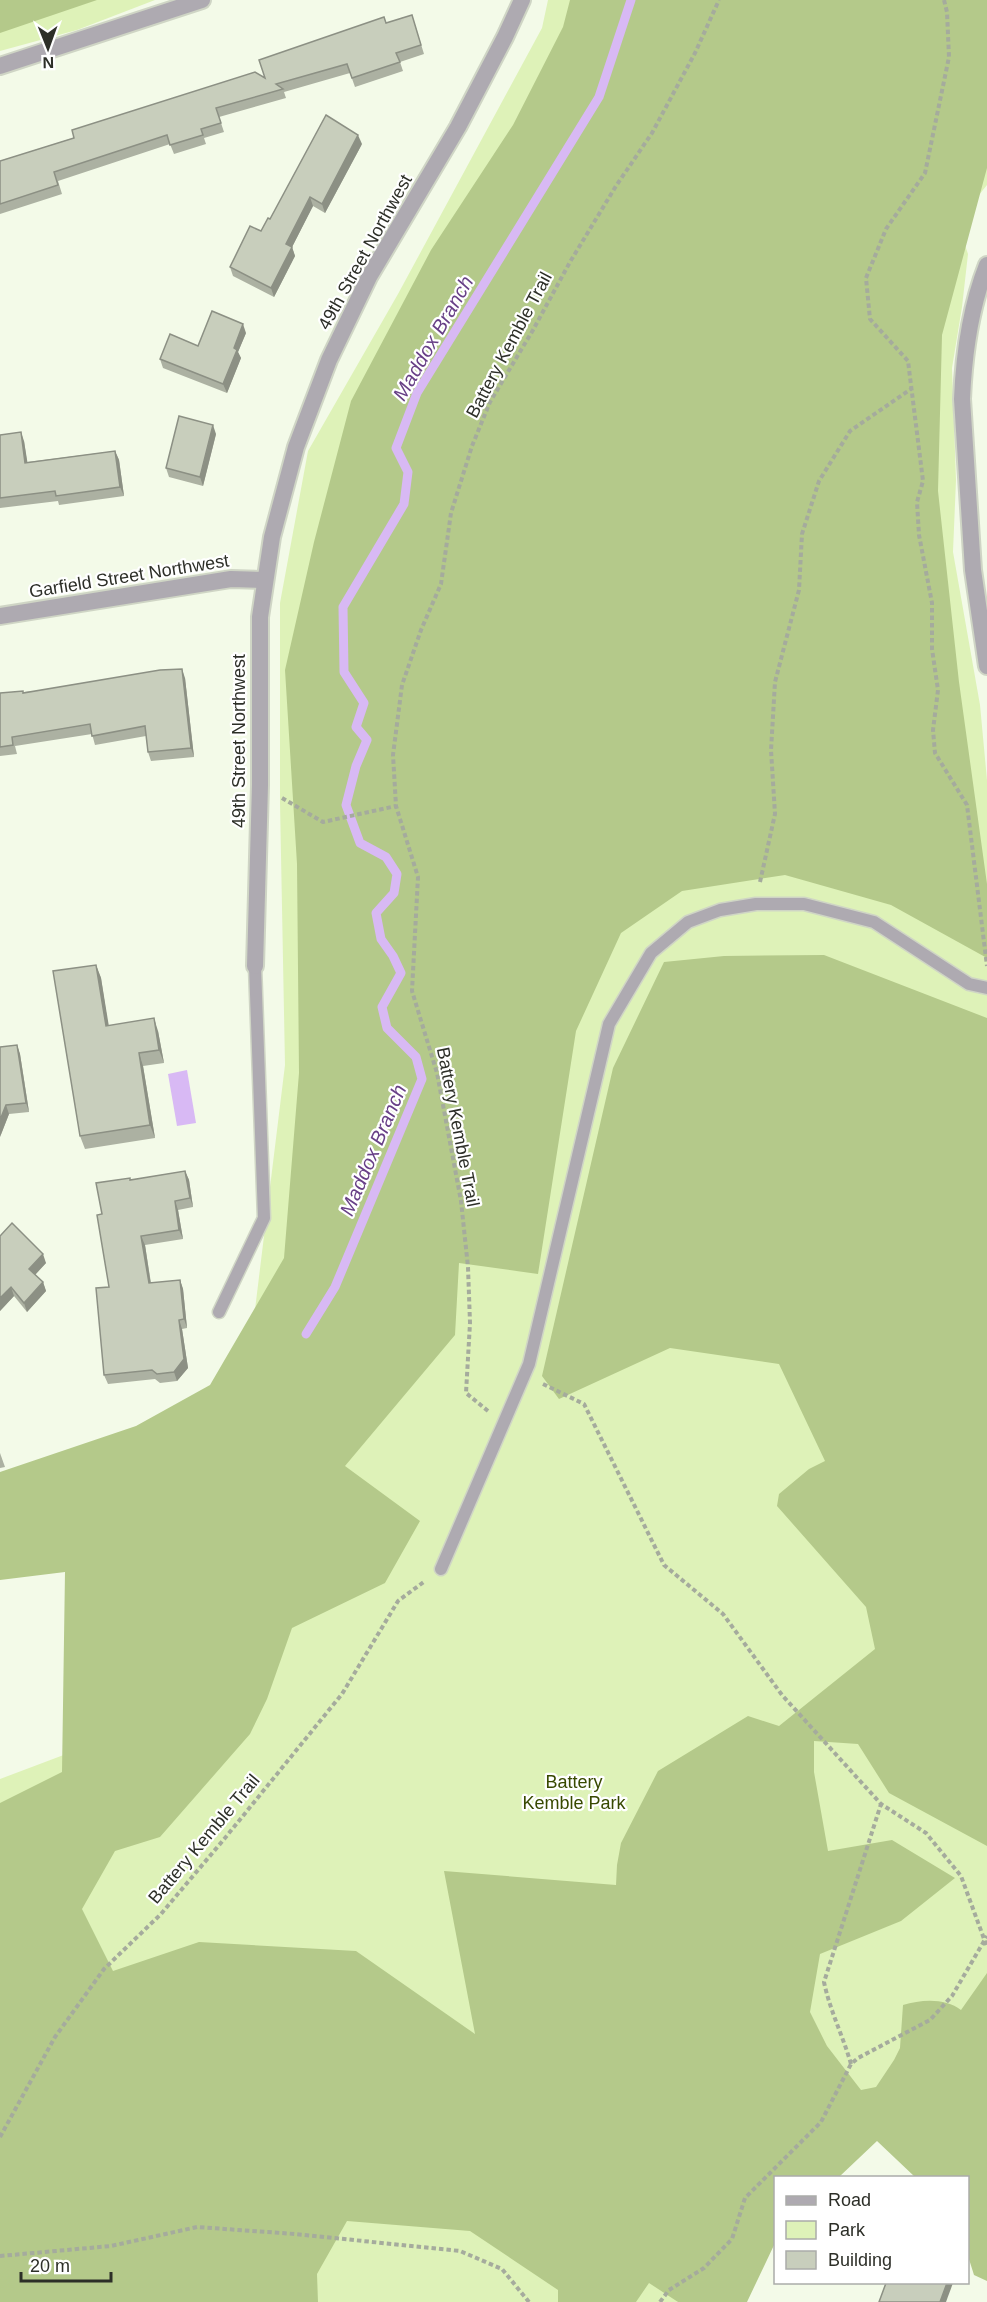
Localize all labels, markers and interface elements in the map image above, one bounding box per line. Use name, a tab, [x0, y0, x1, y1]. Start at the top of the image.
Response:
north arrow	[18, 18, 78, 78]
text: N	[42, 54, 54, 71]
street label: 49th Street Northwest	[314, 171, 416, 333]
street label: Battery Kemble Trail	[462, 269, 556, 421]
water label: Maddox Branch	[388, 272, 478, 404]
street label: Garfield Street Northwest	[28, 550, 230, 602]
street label: 49th Street Northwest	[229, 654, 249, 828]
street label: Battery Kemble Trail	[433, 1046, 483, 1208]
water label: Maddox Branch	[336, 1081, 410, 1219]
street label: Battery Kemble Trail	[144, 1770, 264, 1908]
park label: Battery Kemble Park	[522, 1772, 627, 1813]
legend	[774, 2176, 969, 2284]
text: Road	[828, 2190, 871, 2210]
text: Park	[828, 2220, 866, 2240]
scale bar	[21, 2245, 111, 2283]
text: Building	[828, 2250, 892, 2270]
text: 20 m	[30, 2256, 70, 2276]

